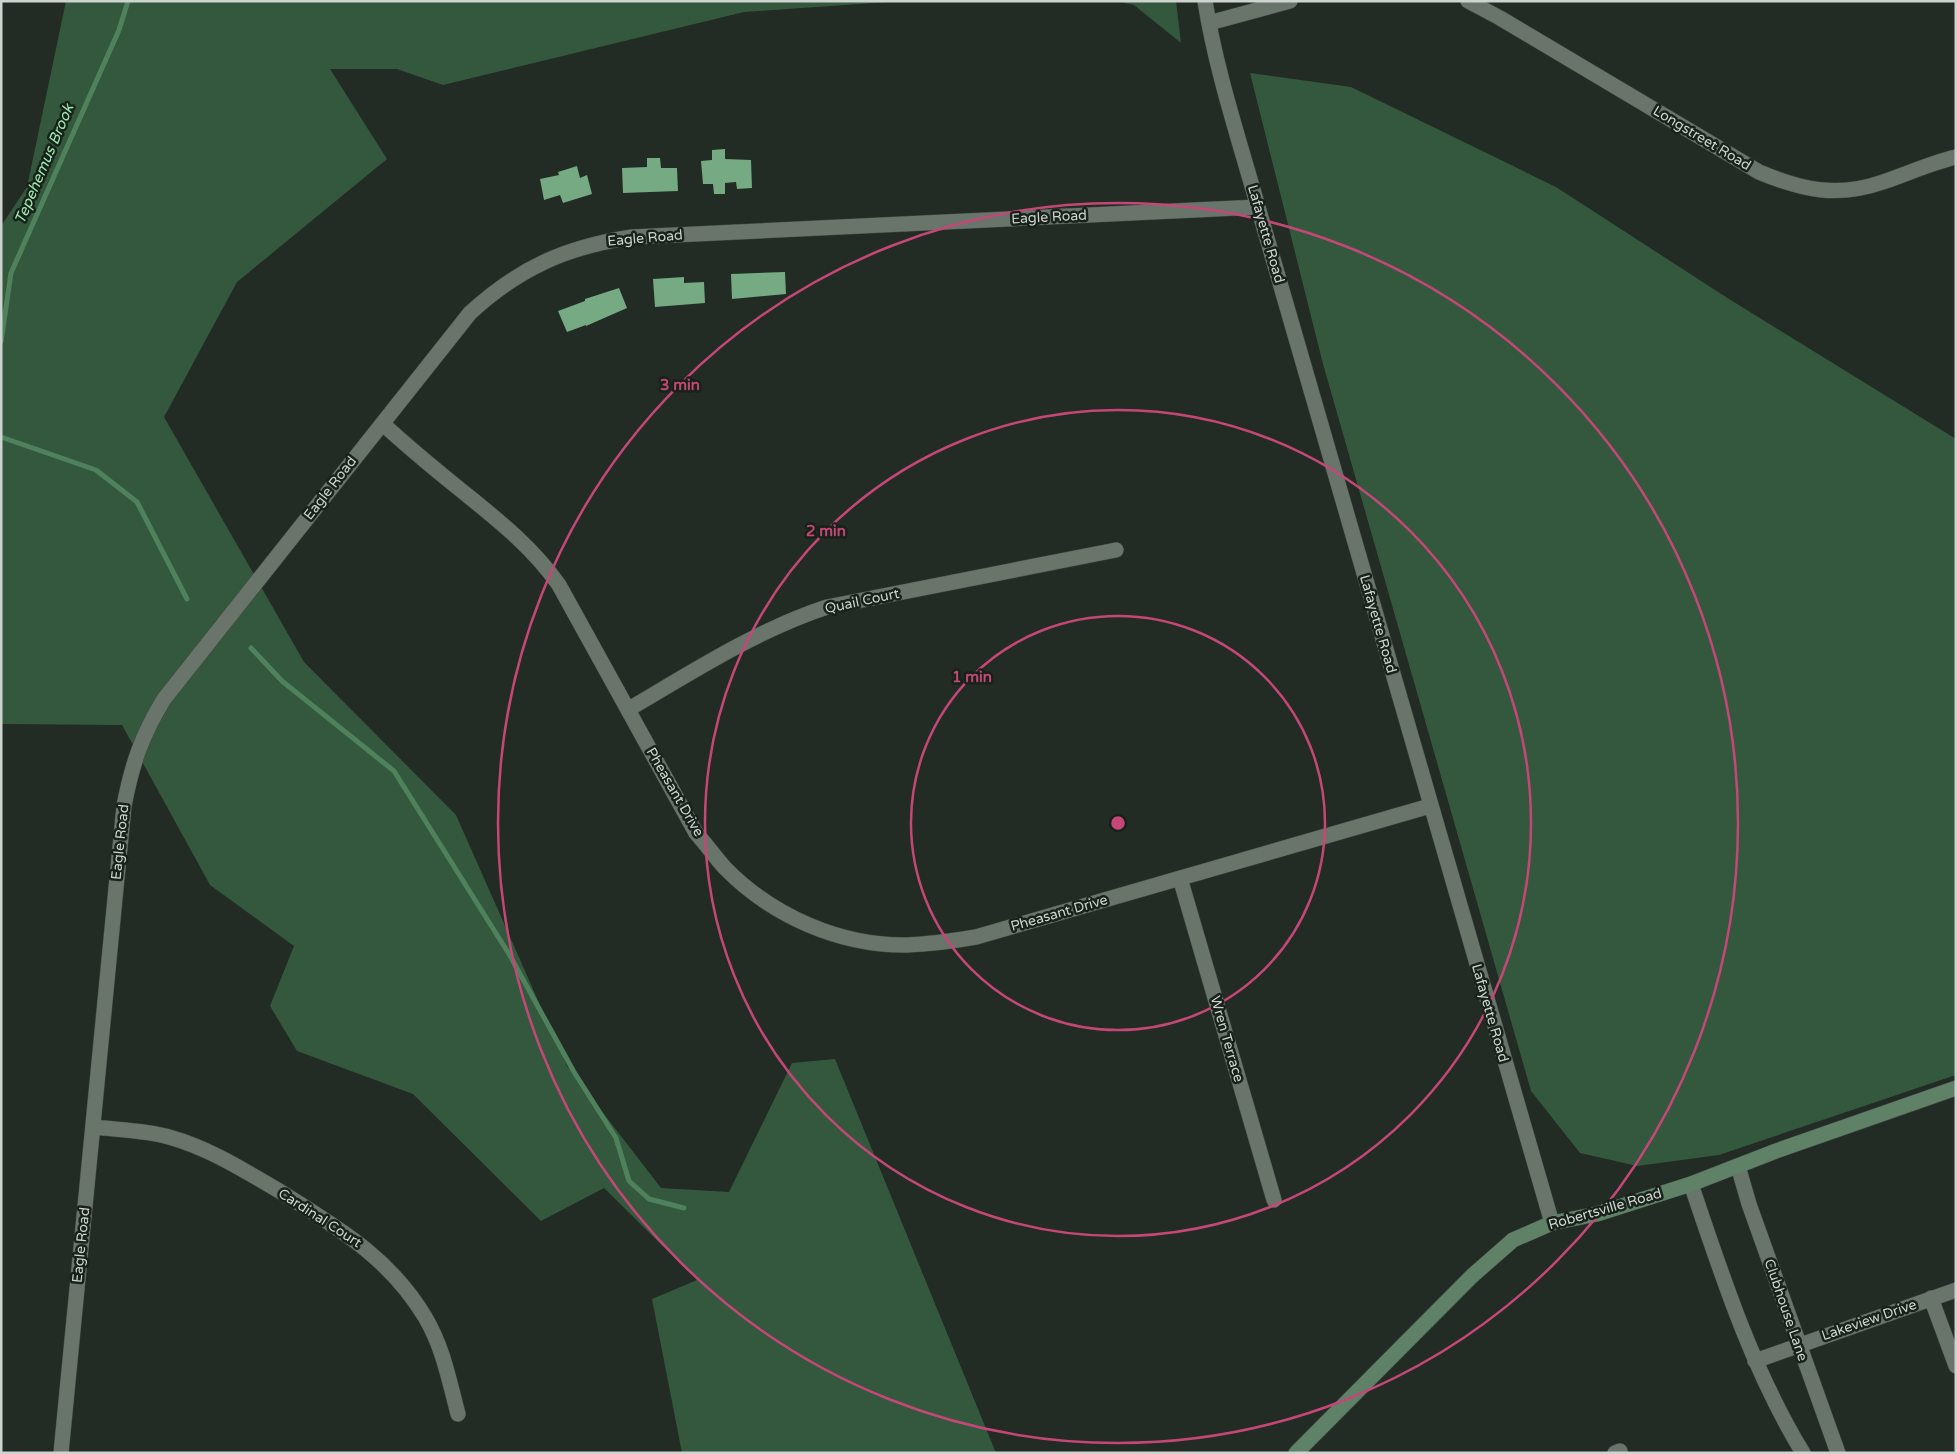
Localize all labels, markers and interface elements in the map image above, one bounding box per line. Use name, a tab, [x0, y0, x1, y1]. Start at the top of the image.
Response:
water label: Tepehemus Brook	[11, 100, 78, 227]
street label: Longstreet Road	[1650, 102, 1754, 174]
street label: Lafayette Road	[1244, 183, 1288, 285]
street label: Eagle Road	[1011, 207, 1087, 227]
street label: Eagle Road	[607, 226, 683, 250]
text: 3 min	[660, 376, 700, 394]
street label: Eagle Road	[300, 453, 360, 523]
text: 2 min	[806, 522, 846, 540]
street label: Lafayette Road	[1356, 573, 1400, 675]
street label: Quail Court	[823, 585, 901, 617]
text: 1 min	[952, 668, 992, 686]
street label: Pheasant Drive	[643, 744, 707, 840]
street label: Eagle Road	[108, 803, 132, 881]
centre of rings	[1109, 814, 1127, 832]
street label: Pheasant Drive	[1009, 891, 1110, 935]
street label: Lafayette Road	[1468, 962, 1512, 1064]
street label: Wren Terrace	[1207, 994, 1247, 1084]
street label: Cardinal Court	[275, 1185, 365, 1252]
street label: Robertsville Road	[1546, 1185, 1664, 1233]
street label: Eagle Road	[69, 1206, 93, 1284]
street label: Clubhouse Lane	[1761, 1257, 1811, 1363]
street label: Lakeview Drive	[1819, 1296, 1919, 1344]

